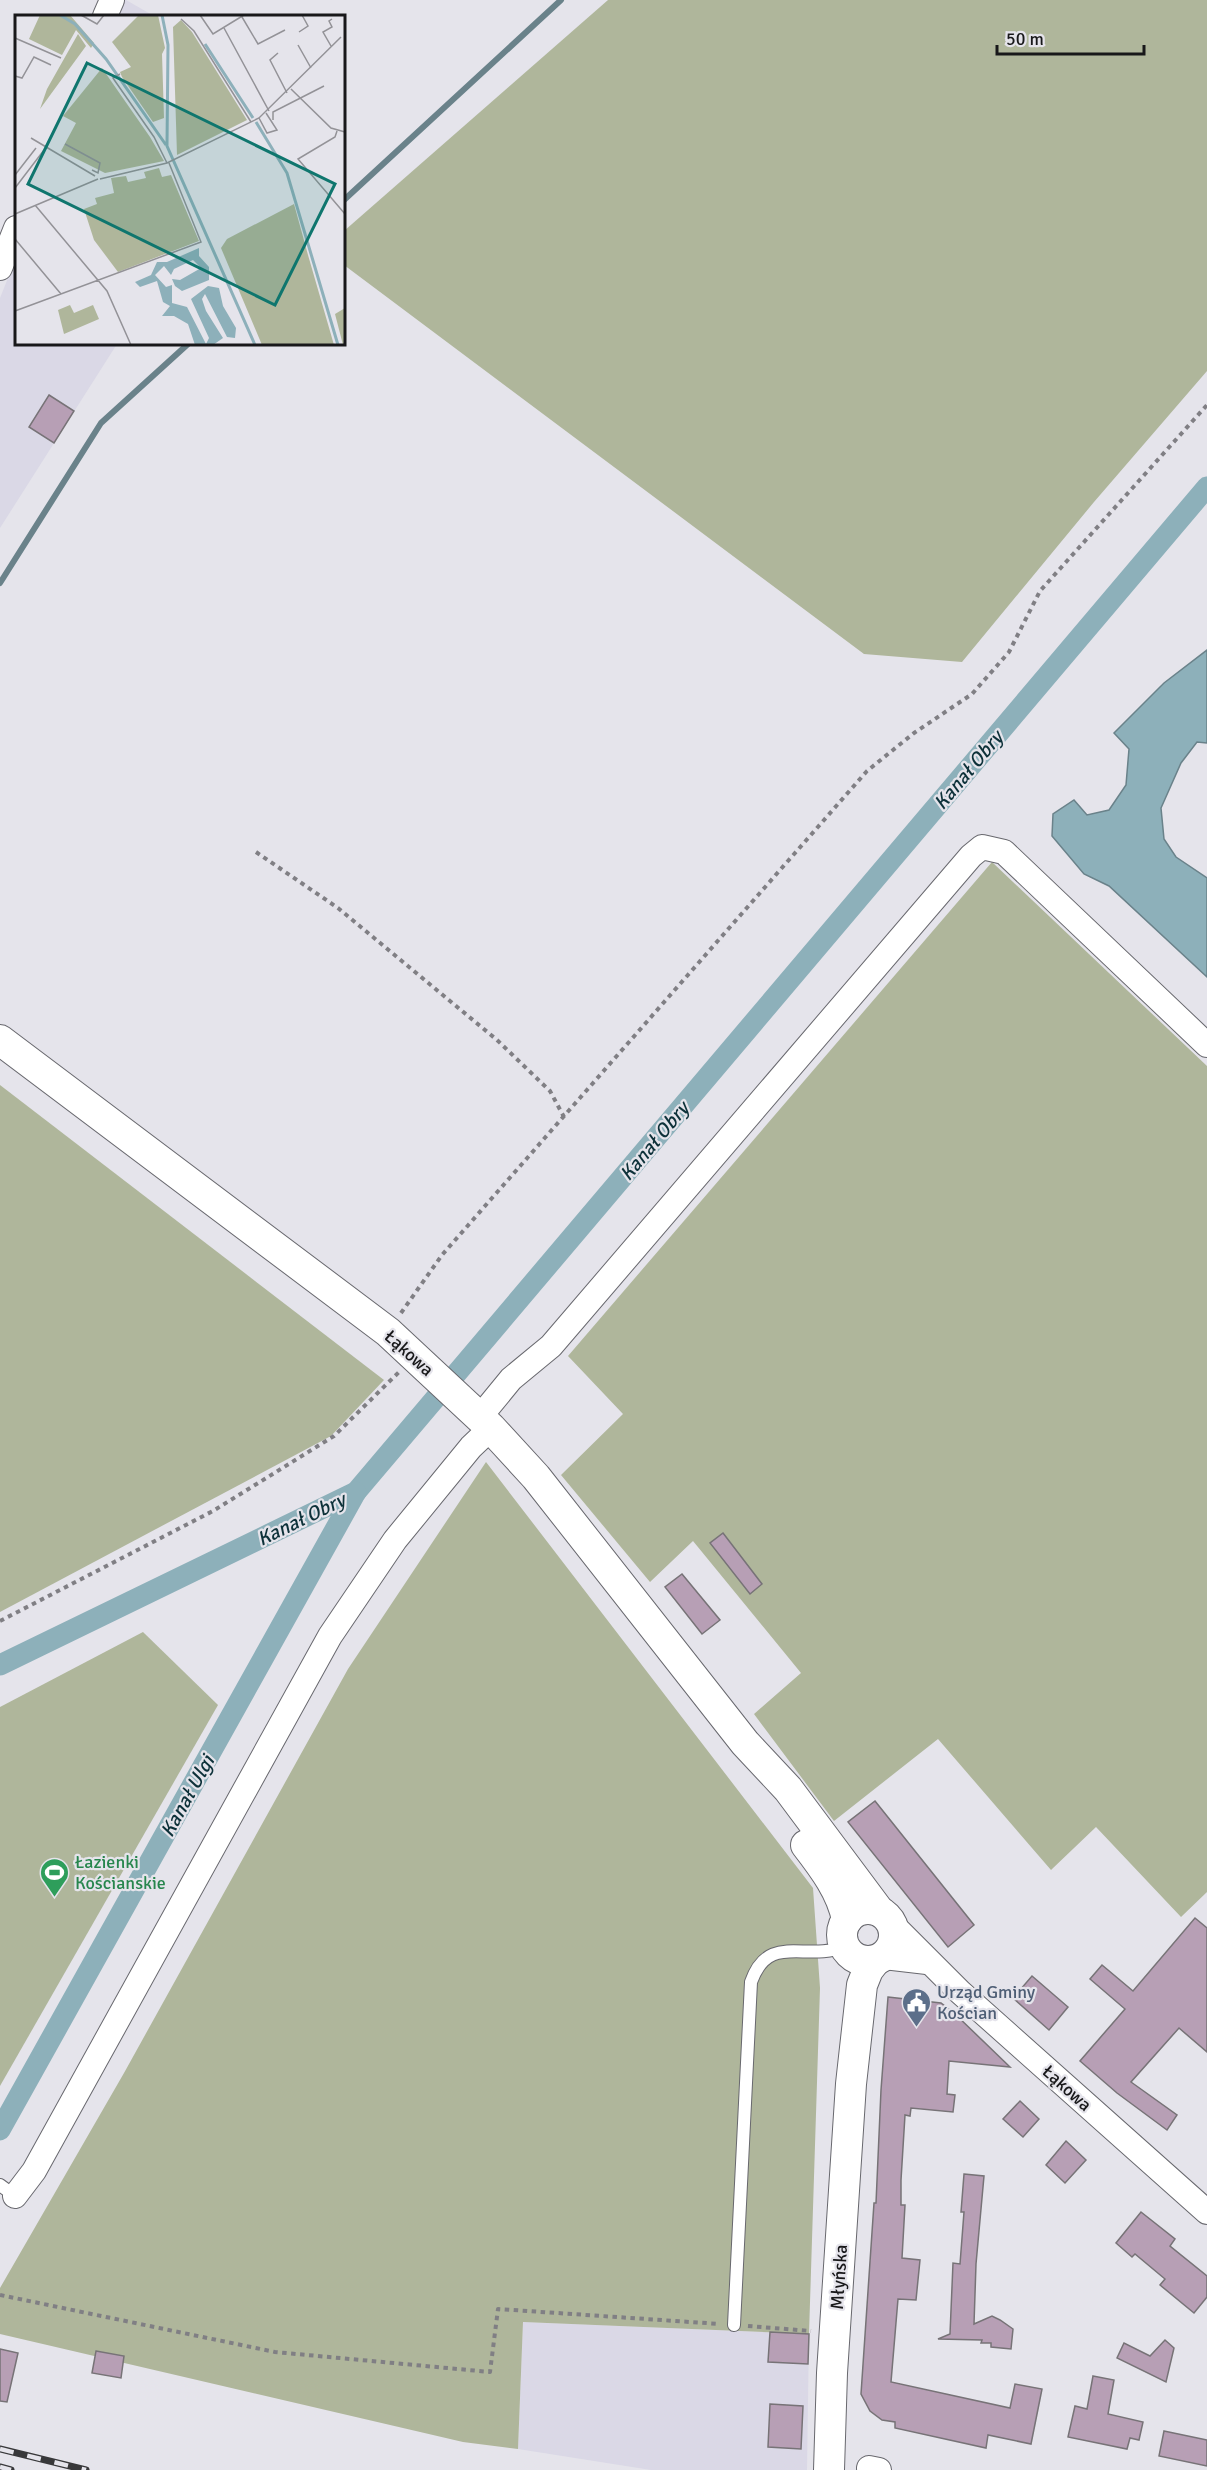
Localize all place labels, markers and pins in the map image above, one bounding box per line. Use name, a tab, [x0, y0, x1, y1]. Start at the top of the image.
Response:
place label: Łazienki Kościanskie	[75, 1851, 166, 1894]
sports icon: Łazienki Kościanskie	[38, 1856, 70, 1898]
place label: Urząd Gminy Kościan	[937, 1981, 1036, 2024]
public building icon: Urząd Gminy Kościan	[900, 1986, 932, 2028]

